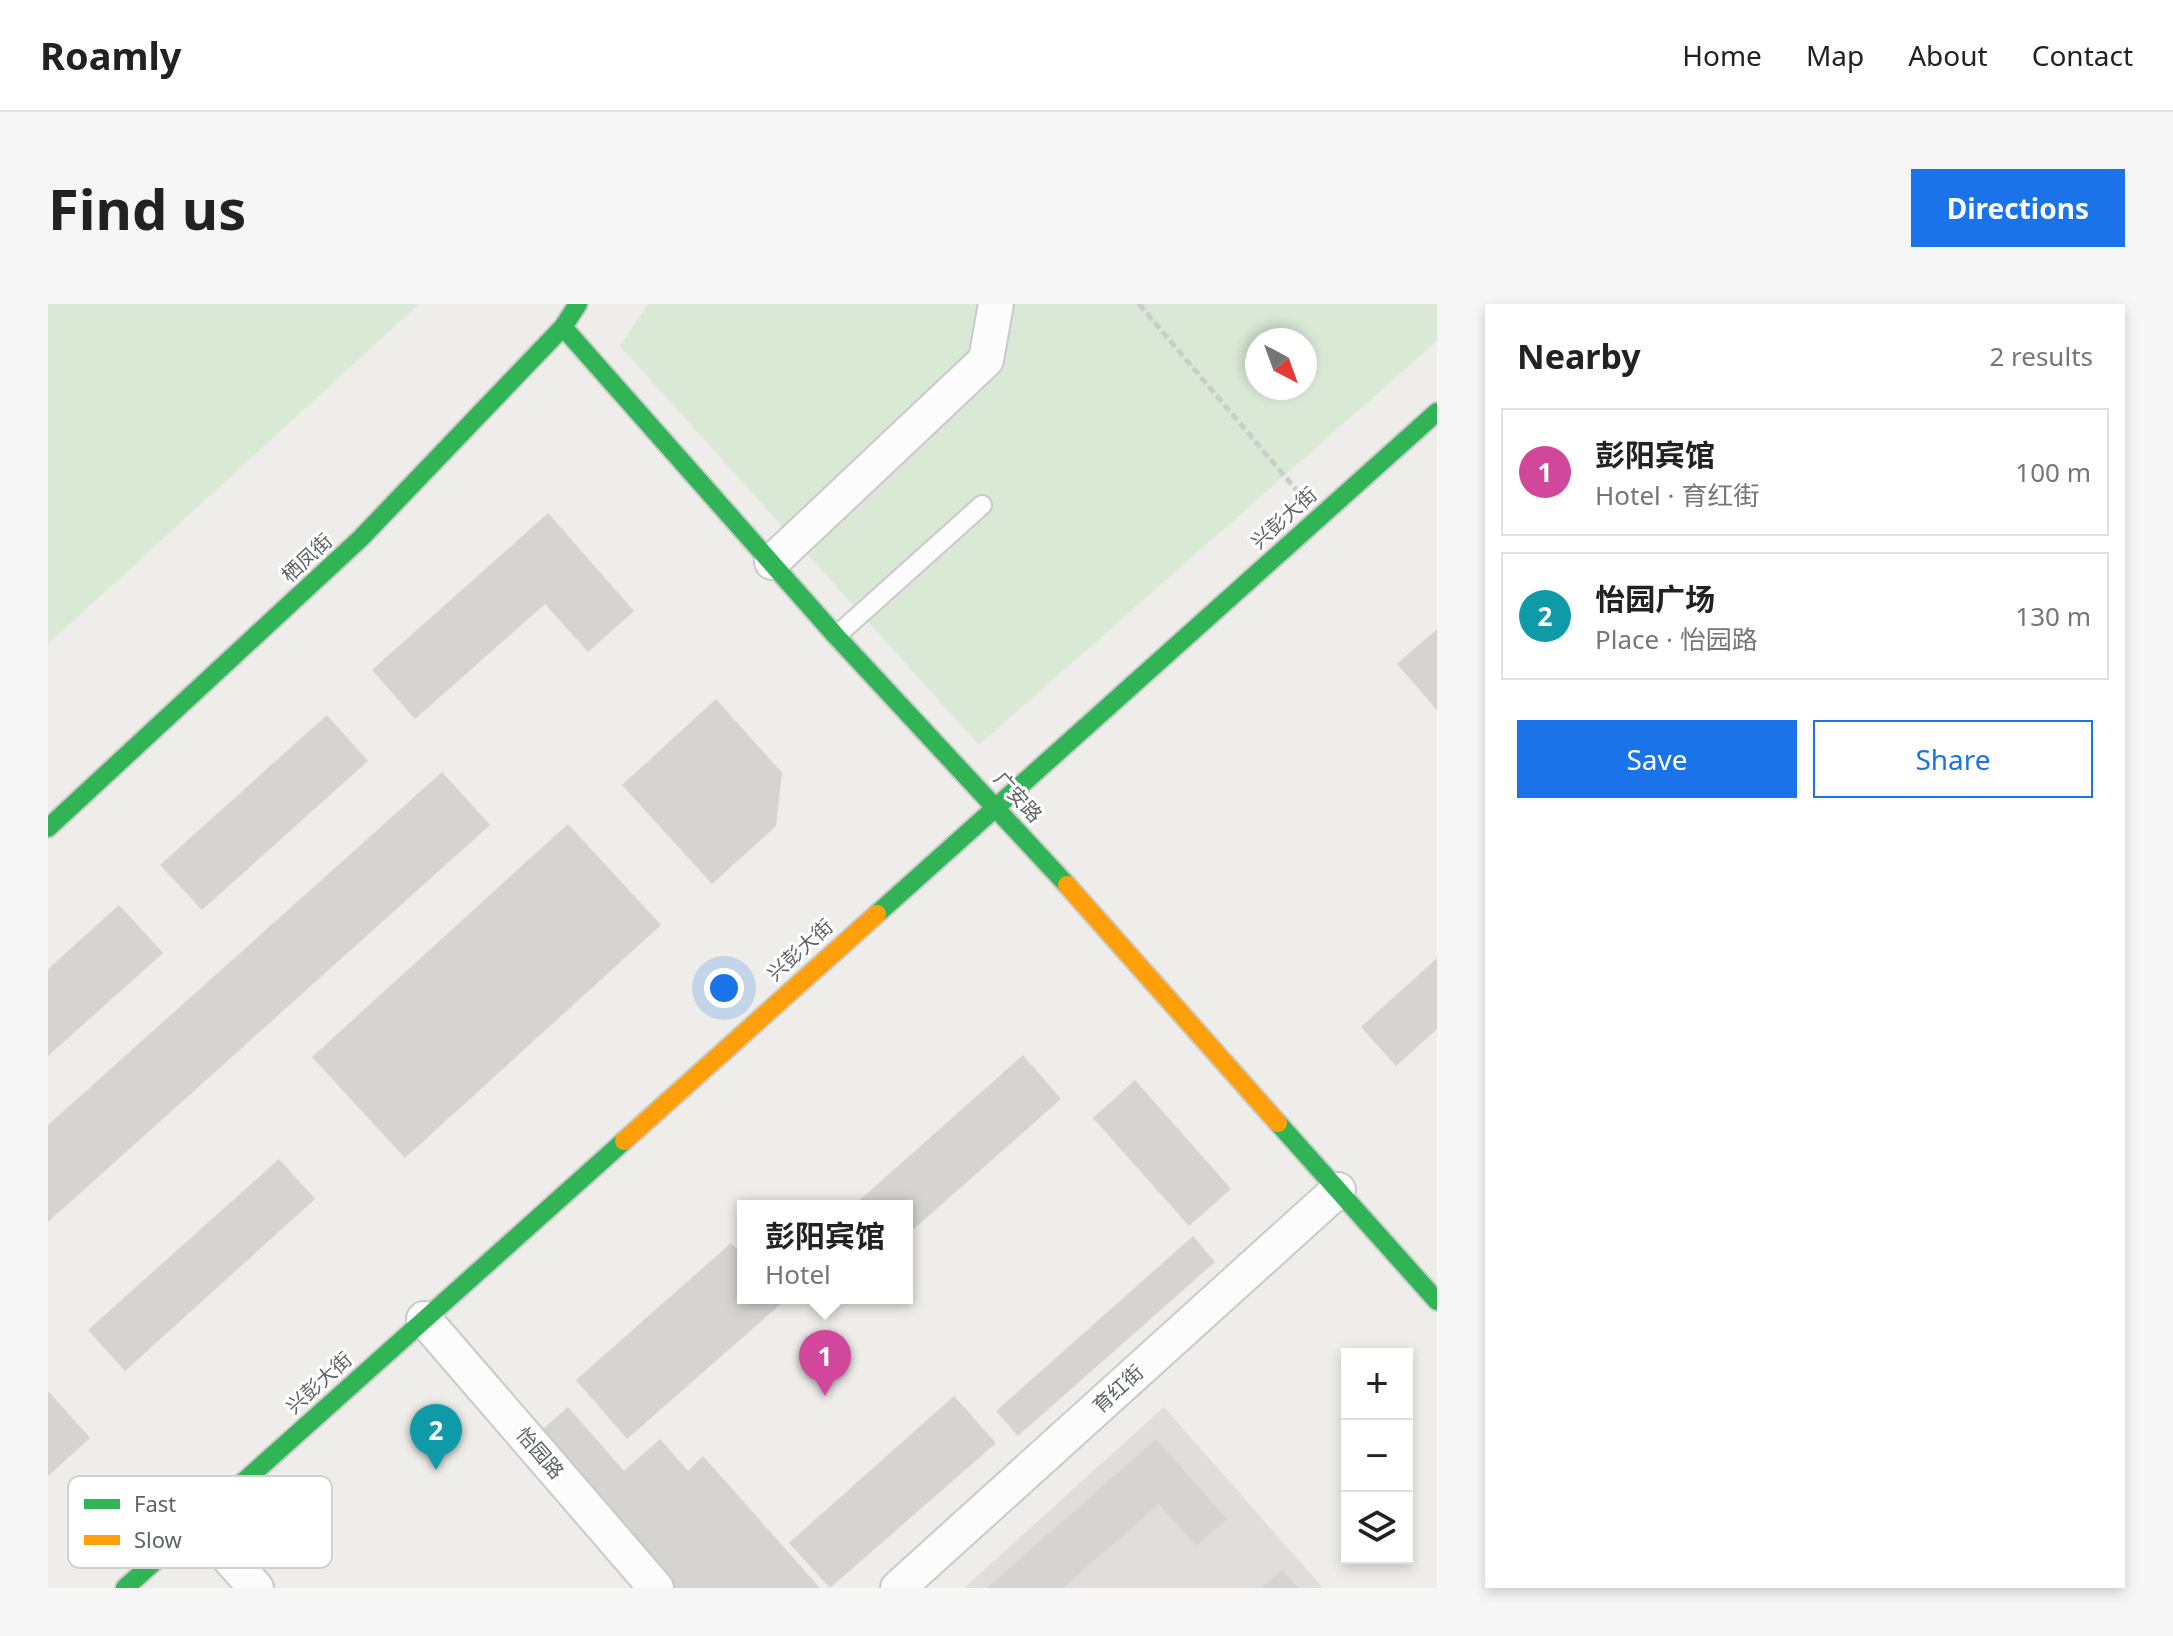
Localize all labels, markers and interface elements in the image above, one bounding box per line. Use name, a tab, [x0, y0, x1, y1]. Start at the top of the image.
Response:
text: Roamly	[40, 29, 182, 81]
text: Home	[1682, 36, 1762, 74]
text: Map	[1806, 36, 1864, 74]
text: About	[1908, 36, 1988, 74]
text: Contact	[2032, 36, 2133, 74]
button: Directions	[1911, 169, 2125, 247]
text: Find us	[48, 170, 246, 246]
north arrow	[1245, 328, 1317, 400]
text: Nearby	[1517, 333, 1641, 379]
text: 2 results	[1989, 338, 2093, 374]
text: 彭阳宾馆	[1595, 434, 1715, 475]
text: 1	[1538, 454, 1552, 490]
text: 100 m	[2015, 454, 2091, 490]
text: Hotel · 育红街	[1595, 477, 1759, 513]
street label: 兴彭大街	[1245, 481, 1322, 554]
street label: 栖凤街	[276, 527, 338, 588]
text: 怡园广场	[1595, 578, 1715, 619]
text: 2	[1538, 598, 1552, 634]
text: 130 m	[2015, 598, 2091, 634]
text: Place · 怡园路	[1595, 621, 1758, 657]
button: Save	[1517, 720, 1797, 798]
button: Share	[1813, 720, 2093, 798]
street label: 广安路	[988, 765, 1048, 828]
street label: 兴彭大街	[761, 913, 838, 986]
your location	[704, 968, 744, 1008]
popup	[737, 1200, 913, 1304]
text: 彭阳宾馆	[765, 1215, 885, 1256]
text: Hotel	[765, 1256, 831, 1292]
pin: 1	[799, 1330, 851, 1396]
street label: 兴彭大街	[280, 1346, 357, 1419]
map controls	[1341, 1348, 1413, 1564]
button: +	[1341, 1348, 1413, 1420]
street label: 育红街	[1086, 1359, 1149, 1419]
pin: 2	[410, 1404, 462, 1470]
button: −	[1341, 1420, 1413, 1492]
street label: 怡园路	[511, 1421, 570, 1484]
legend	[68, 1476, 332, 1568]
text: Fast	[134, 1488, 176, 1518]
button: layers	[1341, 1492, 1413, 1564]
text: Slow	[134, 1524, 183, 1554]

